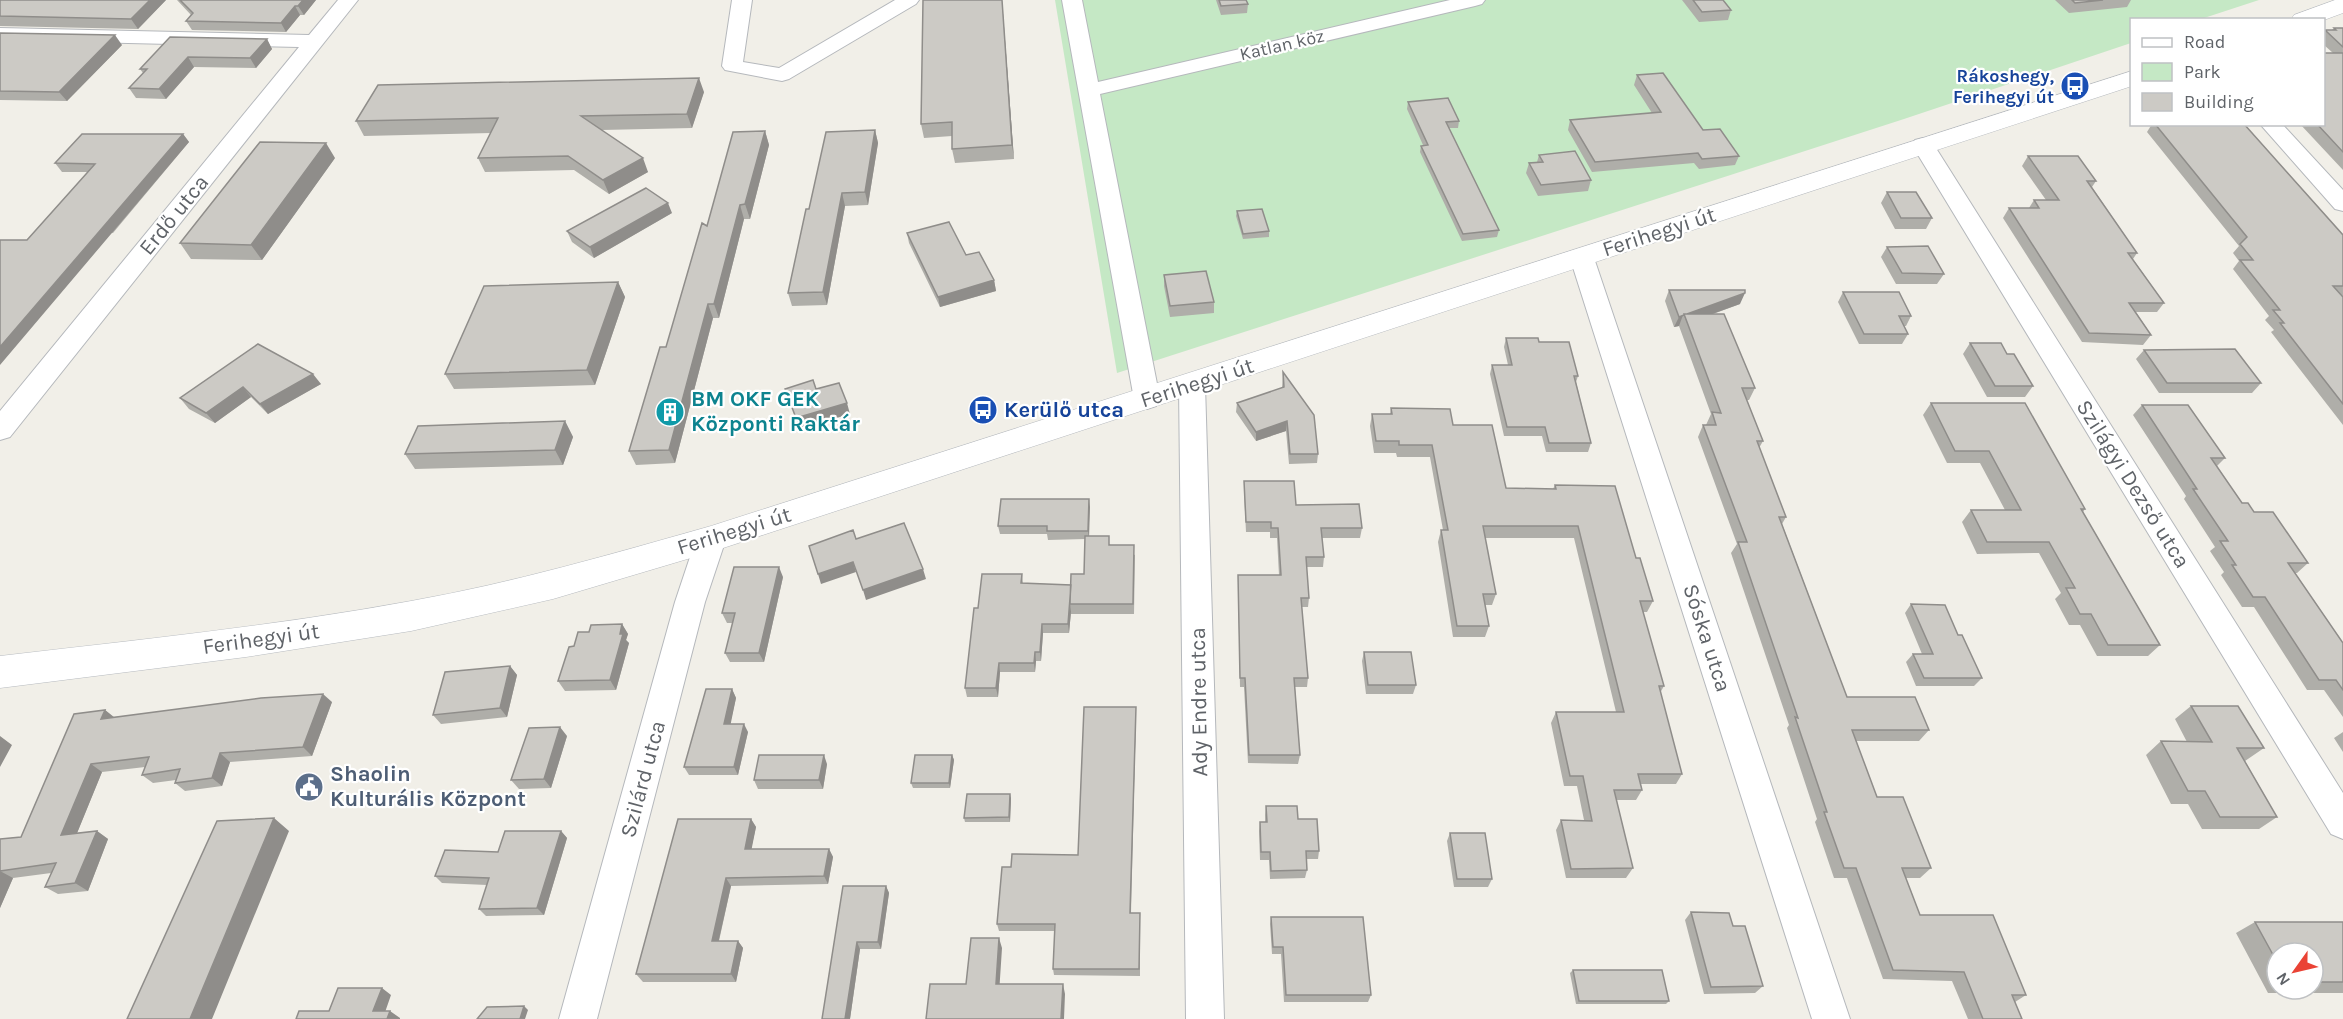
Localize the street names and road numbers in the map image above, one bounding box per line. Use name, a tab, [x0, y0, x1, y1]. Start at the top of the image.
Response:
street label: Katlan köz	[1238, 25, 1326, 65]
street label: Erdő utca	[134, 170, 214, 260]
street label: Ferihegyi út	[1599, 201, 1719, 263]
street label: Ferihegyi út	[1137, 352, 1257, 414]
street label: Szilágyi Dezső utca	[2071, 395, 2195, 573]
street label: Ferihegyi út	[674, 501, 794, 561]
street label: Sóska utca	[1677, 581, 1737, 695]
street label: Ferihegyi út	[201, 618, 321, 660]
street label: Ady Endre utca	[1185, 627, 1213, 777]
street label: Szilárd utca	[615, 718, 671, 840]

